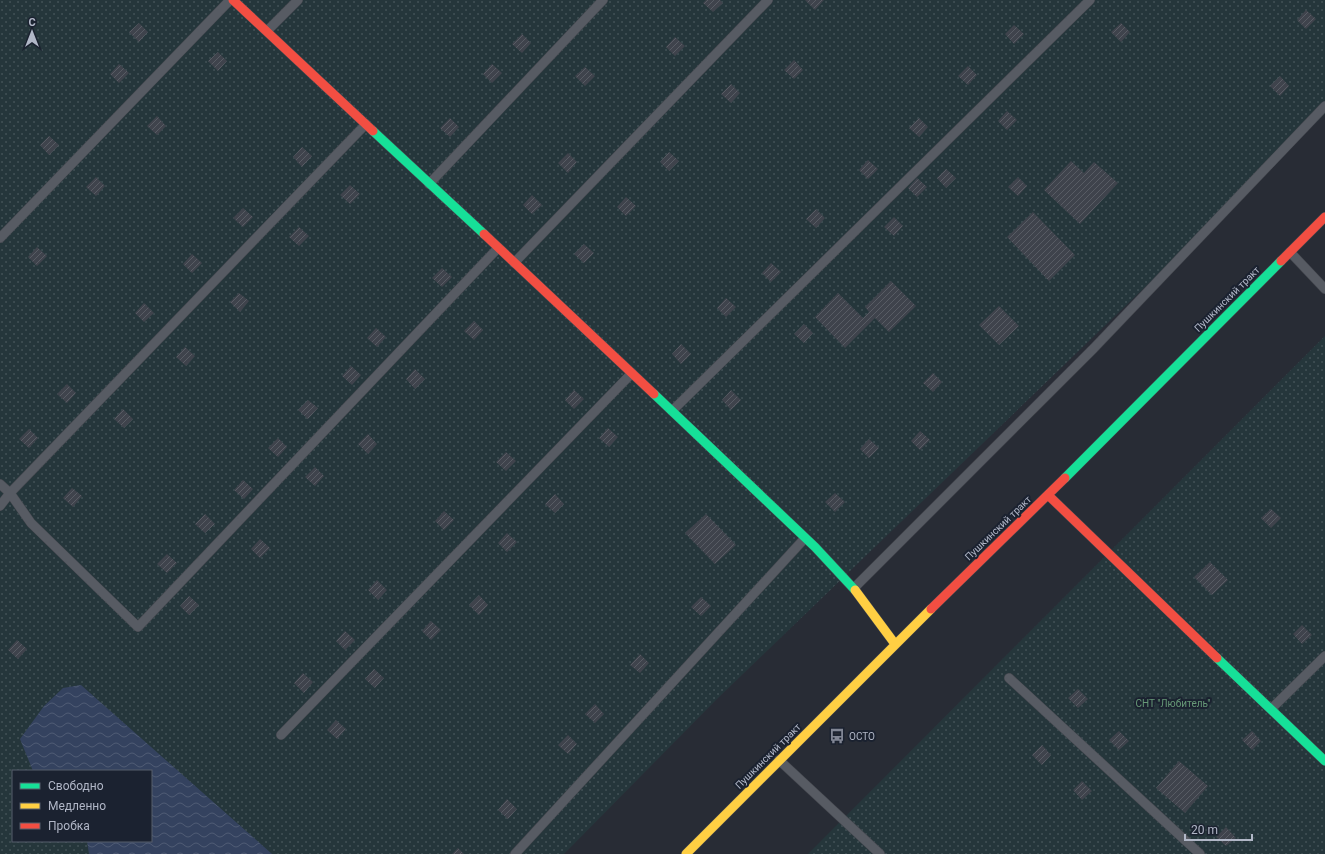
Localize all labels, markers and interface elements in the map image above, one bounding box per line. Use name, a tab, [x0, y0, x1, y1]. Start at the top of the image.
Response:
north arrow	[12, 12, 52, 52]
text: С	[28, 16, 36, 29]
street label: Пушкинский тракт	[1192, 264, 1262, 334]
street label: Пушкинский тракт	[963, 493, 1033, 562]
park label: СНТ "Любитель"	[1136, 698, 1210, 709]
street label: Пушкинский тракт	[733, 721, 803, 791]
bus stop icon: ОСТО	[828, 727, 846, 745]
place label: ОСТО	[849, 731, 875, 742]
legend	[12, 770, 152, 842]
text: Свободно	[48, 779, 104, 793]
text: Медленно	[48, 799, 106, 813]
scale bar	[1185, 816, 1252, 842]
text: Пробка	[48, 819, 90, 833]
text: 20 m	[1191, 823, 1218, 837]

